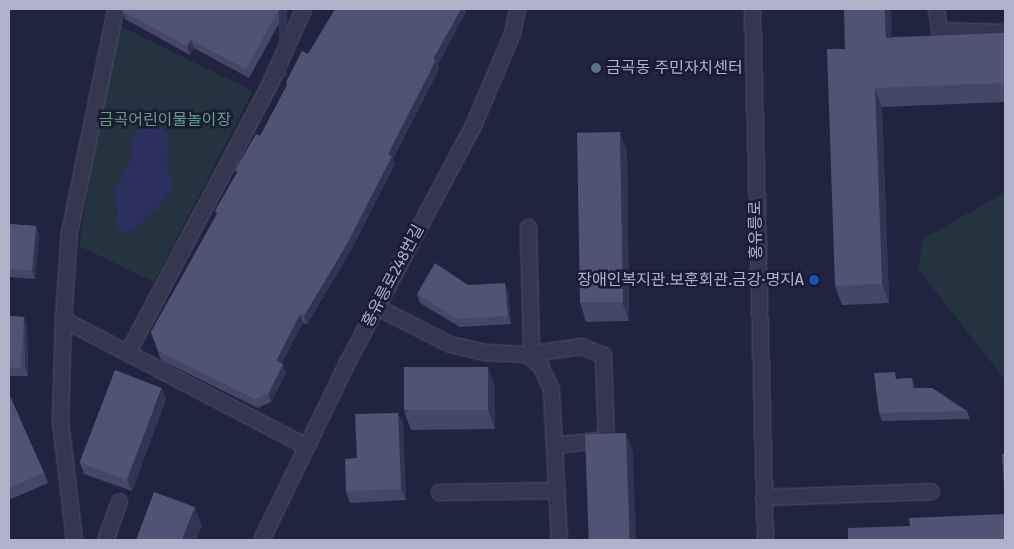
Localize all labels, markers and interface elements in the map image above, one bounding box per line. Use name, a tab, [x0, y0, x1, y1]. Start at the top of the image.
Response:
place label: 금곡동 주민자치센터	[606, 58, 743, 78]
marker: 금곡동 주민자치센터	[590, 62, 602, 74]
park label: 금곡어린이물놀이장	[99, 110, 231, 130]
street label: 홍유릉로	[746, 200, 766, 260]
street label: 홍유릉로248번길	[358, 222, 428, 330]
place label: 장애인복지관.보훈회관.금강·명지A	[577, 270, 804, 290]
marker: 장애인복지관.보훈회관.금강·명지A	[808, 274, 820, 286]

